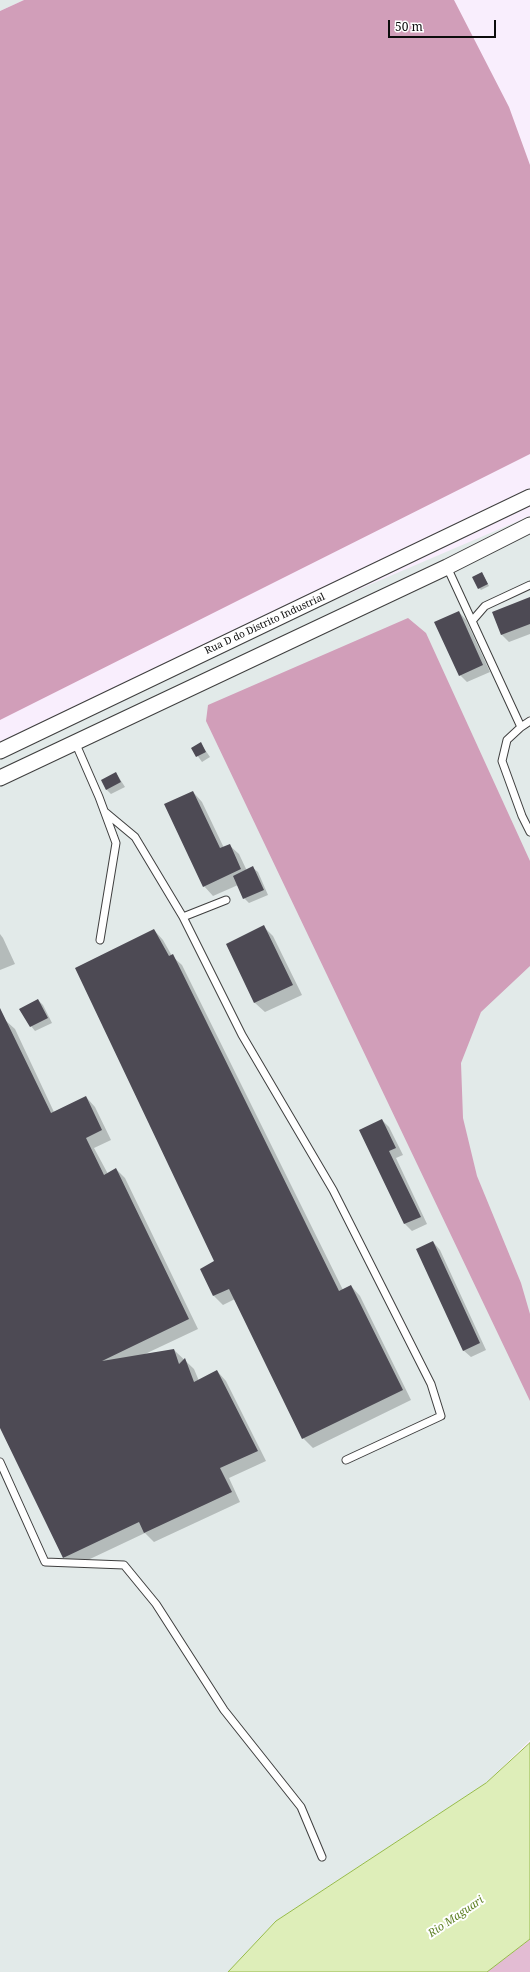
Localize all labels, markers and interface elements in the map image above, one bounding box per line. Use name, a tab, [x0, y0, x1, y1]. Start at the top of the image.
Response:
scale bar	[390, 12, 498, 38]
text: 50 m	[395, 18, 423, 35]
street label: Rua D do Distrito Industrial	[203, 591, 327, 657]
water label: Rio Maguari	[426, 1894, 486, 1940]

